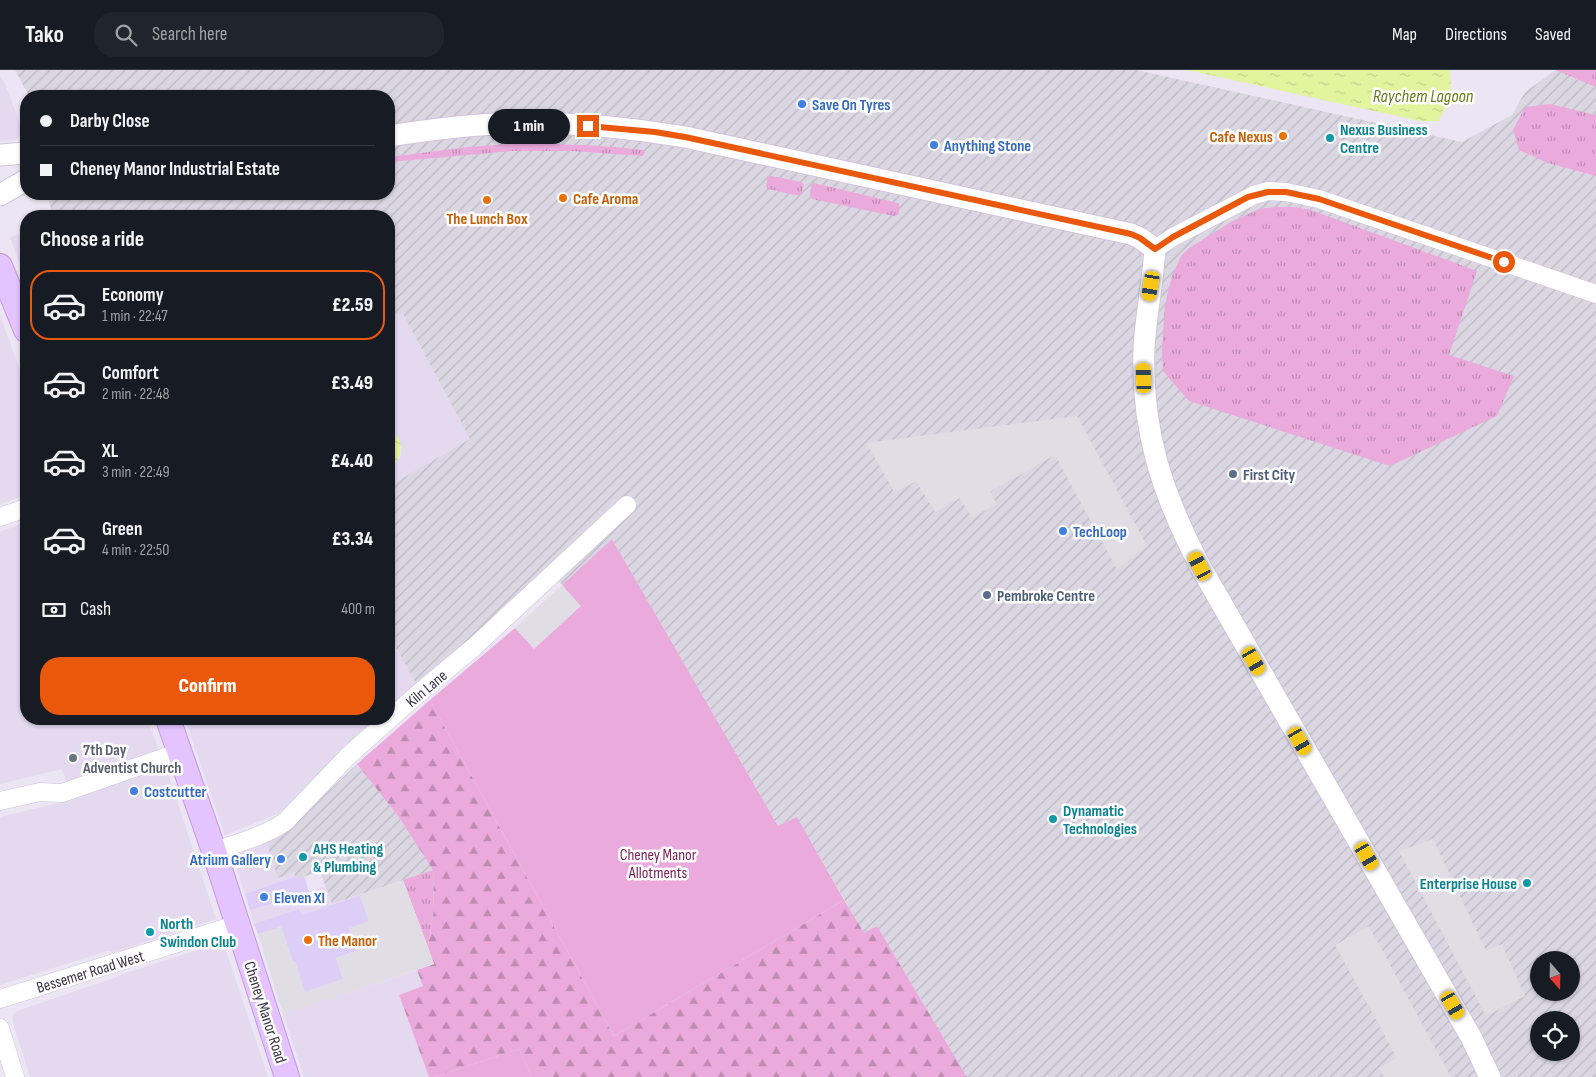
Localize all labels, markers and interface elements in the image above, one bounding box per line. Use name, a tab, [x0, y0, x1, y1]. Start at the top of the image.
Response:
search box	[94, 12, 444, 57]
text: Tako	[25, 20, 64, 49]
icon: search	[112, 21, 140, 49]
text: Search here	[152, 23, 228, 46]
text: Map	[1392, 24, 1417, 45]
text: Directions	[1445, 24, 1507, 45]
text: Saved	[1535, 24, 1571, 45]
water label: Raychem Lagoon	[1373, 86, 1474, 107]
place label: Save On Tyres	[812, 96, 890, 115]
marker: Save On Tyres	[796, 98, 808, 110]
callout: 1 min	[488, 108, 570, 144]
text: Darby Close	[70, 110, 150, 133]
route end	[577, 115, 599, 137]
text: 1 min	[514, 117, 544, 136]
place label: Nexus Business Centre	[1340, 121, 1428, 158]
place label: Cafe Nexus	[1209, 128, 1273, 147]
marker: Cafe Nexus	[1277, 130, 1289, 142]
marker: Nexus Business Centre	[1324, 132, 1336, 144]
place label: Anything Stone	[943, 137, 1031, 156]
marker: Anything Stone	[928, 139, 940, 151]
text: Cheney Manor Industrial Estate	[70, 158, 280, 181]
place label: Cafe Aroma	[573, 190, 638, 209]
marker: Cafe Aroma	[557, 192, 569, 204]
marker: The Lunch Box	[481, 194, 493, 206]
place label: The Lunch Box	[446, 210, 528, 229]
text: Choose a ride	[40, 226, 144, 253]
route start	[1493, 251, 1515, 273]
car	[1141, 270, 1160, 302]
icon: car	[42, 283, 87, 328]
text: Economy	[102, 284, 164, 307]
text: £2.59	[332, 294, 373, 317]
text: 1 min · 22:47	[102, 307, 168, 326]
icon: car	[42, 361, 87, 406]
text: Comfort	[102, 362, 159, 385]
car	[1135, 363, 1152, 393]
text: £3.49	[331, 372, 373, 395]
text: 2 min · 22:48	[102, 385, 169, 404]
icon: car	[42, 439, 87, 484]
text: XL	[102, 440, 118, 463]
text: £4.40	[331, 450, 373, 473]
text: 3 min · 22:49	[102, 463, 170, 482]
place label: First City	[1243, 466, 1296, 485]
marker: First City	[1227, 468, 1239, 480]
icon: car	[42, 517, 87, 562]
text: Green	[102, 518, 142, 541]
place label: TechLoop	[1073, 523, 1127, 542]
marker: TechLoop	[1057, 525, 1069, 537]
text: £3.34	[332, 528, 373, 551]
text: 4 min · 22:50	[102, 541, 169, 560]
car	[1186, 549, 1213, 583]
place label: Pembroke Centre	[997, 587, 1095, 606]
marker: Pembroke Centre	[981, 589, 993, 601]
icon: cash	[40, 596, 68, 624]
text: Cash	[80, 598, 111, 621]
text: 400 m	[341, 600, 375, 619]
car	[1240, 644, 1267, 678]
button: Confirm	[40, 657, 375, 715]
street label: Kiln Lane	[402, 666, 451, 712]
car	[1286, 724, 1313, 758]
place label: 7th Day Adventist Church	[82, 741, 181, 778]
marker: 7th Day Adventist Church	[67, 752, 79, 764]
place label: Costcutter	[144, 783, 206, 802]
marker: Costcutter	[128, 785, 140, 797]
place label: Dynamatic Technologies	[1063, 802, 1137, 839]
marker: Dynamatic Technologies	[1047, 813, 1059, 825]
car	[1353, 839, 1380, 873]
place label: AHS Heating & Plumbing	[312, 840, 383, 877]
park label: Cheney Manor Allotments	[620, 846, 697, 883]
place label: Atrium Gallery	[189, 851, 271, 870]
marker: AHS Heating & Plumbing	[297, 851, 309, 863]
marker: Atrium Gallery	[275, 853, 287, 865]
place label: Enterprise House	[1420, 875, 1517, 894]
marker: Enterprise House	[1521, 877, 1533, 889]
place label: Eleven XI	[274, 889, 325, 908]
marker: Eleven XI	[258, 891, 270, 903]
place label: North Swindon Club	[160, 915, 236, 952]
marker: North Swindon Club	[144, 926, 156, 938]
place label: The Manor	[318, 932, 377, 951]
marker: The Manor	[302, 934, 314, 946]
street label: Bessemer Road West	[34, 947, 147, 998]
north arrow	[1530, 951, 1580, 1001]
map controls	[1530, 951, 1580, 1061]
street label: Cheney Manor Road	[239, 959, 290, 1066]
car	[1439, 988, 1466, 1022]
button: locate	[1530, 1011, 1580, 1061]

